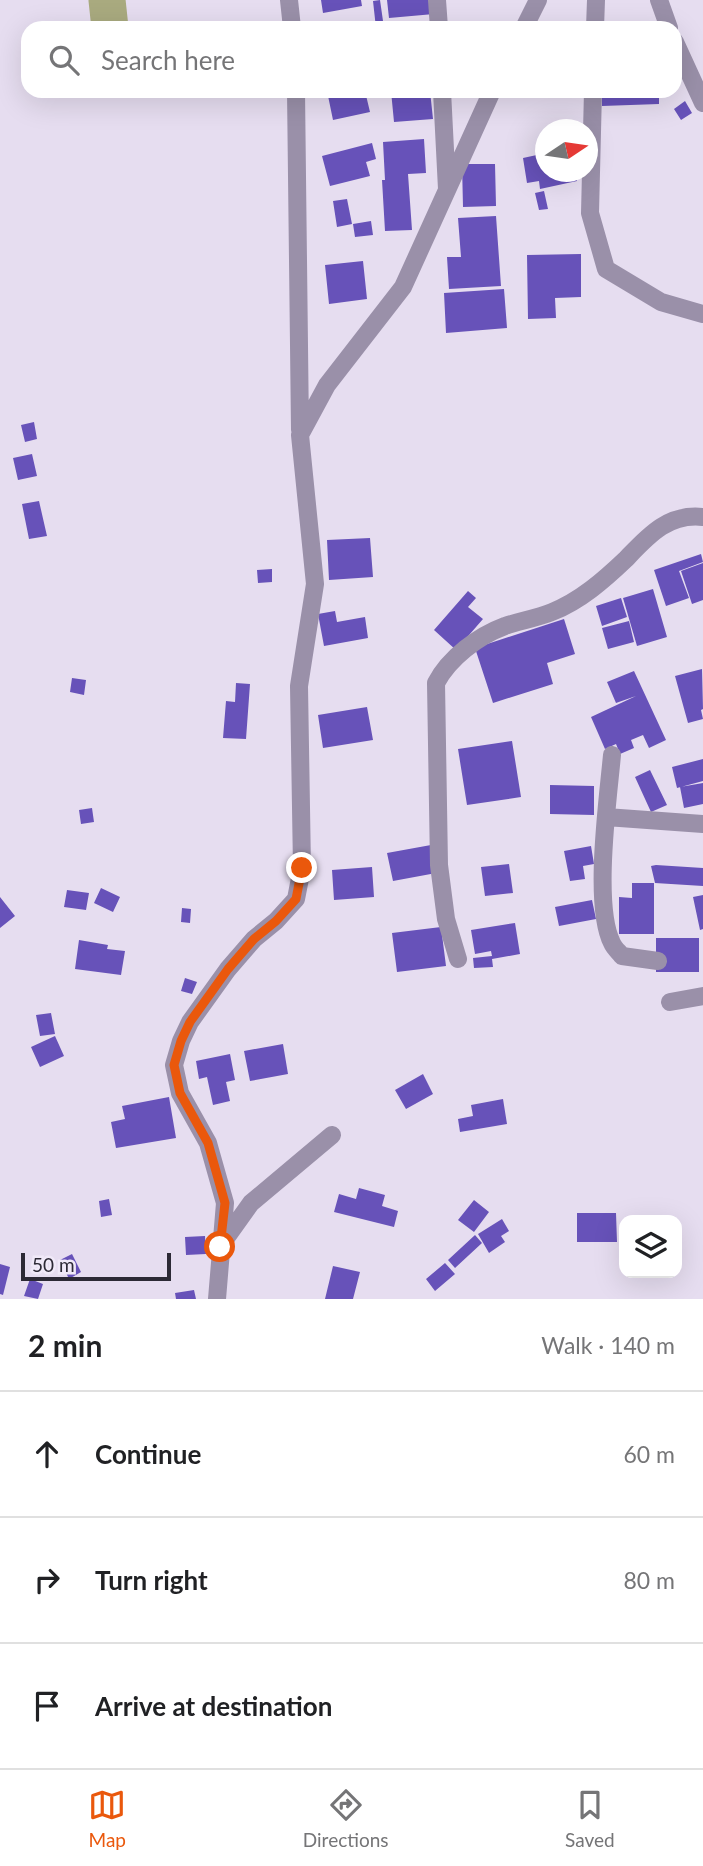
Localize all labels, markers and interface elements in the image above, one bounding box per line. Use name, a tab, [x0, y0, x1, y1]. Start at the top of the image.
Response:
search box	[21, 21, 682, 98]
icon: search	[45, 41, 83, 79]
text: Search here	[101, 44, 235, 76]
north arrow	[535, 119, 598, 182]
route end	[286, 852, 317, 883]
map controls	[619, 1215, 682, 1278]
button: layers	[619, 1215, 682, 1278]
route start	[204, 1231, 235, 1262]
scale bar	[21, 1250, 172, 1282]
text: 50 m	[32, 1253, 75, 1276]
text: 2 min	[28, 1327, 102, 1363]
text: Walk · 140 m	[541, 1331, 675, 1359]
icon: ahead	[28, 1435, 66, 1473]
text: Continue	[95, 1438, 201, 1470]
text: 60 m	[624, 1440, 675, 1468]
icon: right	[28, 1561, 66, 1599]
text: Turn right	[95, 1564, 208, 1596]
text: 80 m	[624, 1566, 675, 1594]
icon: arrive	[28, 1687, 66, 1725]
text: Arrive at destination	[95, 1690, 332, 1722]
tab: Map	[88, 1786, 126, 1851]
tab: Directions	[303, 1786, 389, 1851]
tab: Saved	[565, 1786, 615, 1851]

